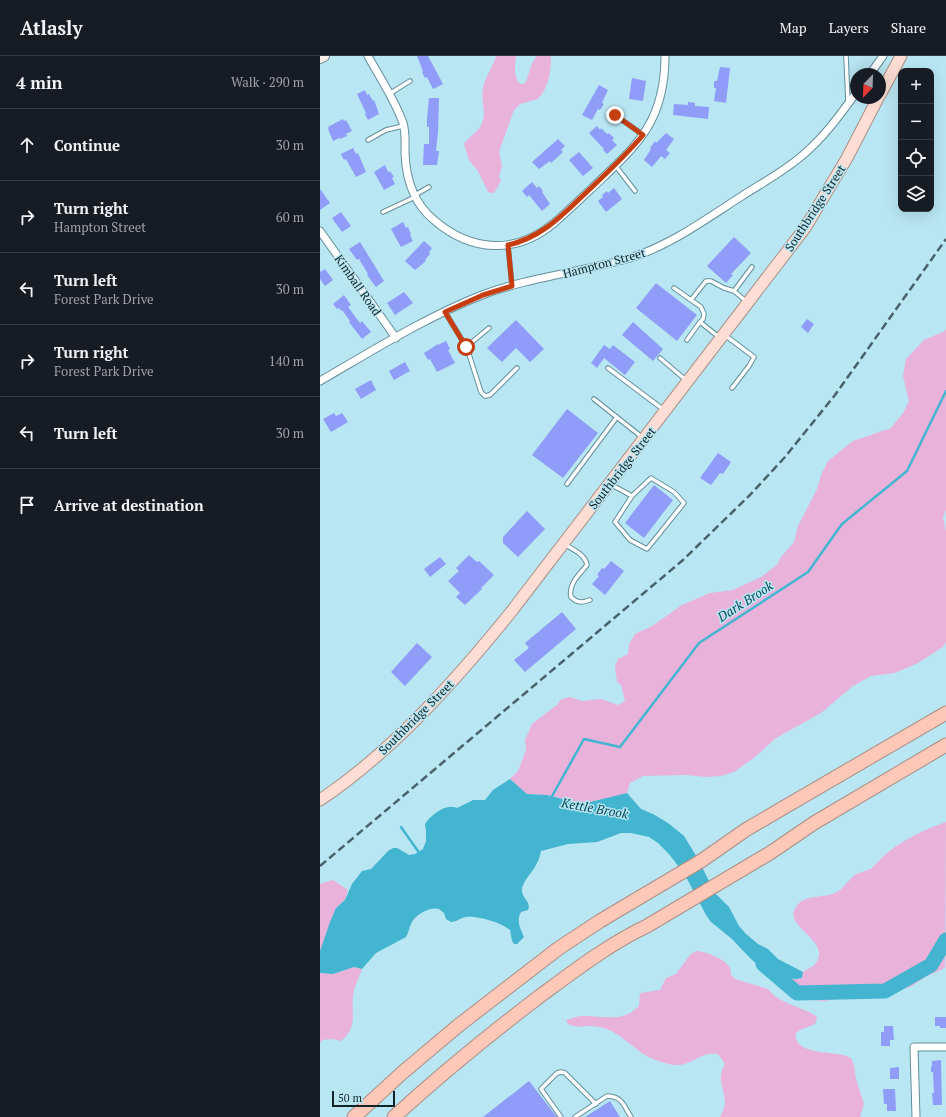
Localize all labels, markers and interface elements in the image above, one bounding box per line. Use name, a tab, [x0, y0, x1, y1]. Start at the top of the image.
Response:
text: Atlasly	[20, 15, 82, 40]
text: Map	[780, 18, 807, 37]
text: Layers	[829, 18, 869, 37]
text: Share	[891, 18, 926, 37]
north arrow	[850, 68, 886, 104]
map controls	[898, 68, 934, 212]
button: +	[898, 68, 934, 104]
text: 4 min	[16, 71, 63, 94]
text: Walk · 290 m	[231, 73, 304, 91]
button: −	[898, 104, 934, 140]
route end	[606, 106, 624, 124]
icon: ahead	[16, 134, 38, 156]
text: Continue	[54, 135, 120, 155]
text: 30 m	[276, 136, 304, 154]
button: locate	[898, 140, 934, 176]
street label: Southbridge Street	[781, 161, 849, 254]
button: layers	[898, 176, 934, 212]
text: Turn right	[54, 198, 129, 218]
icon: right	[16, 206, 38, 228]
text: 60 m	[276, 208, 304, 226]
text: Hampton Street	[54, 218, 146, 236]
street label: Hampton Street	[561, 245, 647, 281]
street label: Kimball Road	[331, 252, 385, 319]
text: Turn left	[54, 270, 118, 290]
icon: left	[16, 278, 38, 300]
text: 30 m	[276, 280, 304, 298]
text: Forest Park Drive	[54, 290, 154, 308]
route start	[457, 338, 475, 356]
text: Turn right	[54, 342, 129, 362]
icon: right	[16, 350, 38, 372]
text: 140 m	[269, 352, 304, 370]
text: Forest Park Drive	[54, 362, 154, 380]
icon: left	[16, 422, 38, 444]
text: Turn left	[54, 423, 118, 443]
street label: Southbridge Street	[585, 423, 659, 512]
text: 30 m	[276, 424, 304, 442]
icon: arrive	[16, 494, 38, 516]
text: Arrive at destination	[54, 495, 204, 515]
water label: Dark Brook	[713, 576, 777, 626]
street label: Southbridge Street	[375, 676, 457, 758]
water label: Kettle Brook	[559, 793, 631, 823]
scale bar	[332, 1089, 395, 1108]
text: 50 m	[338, 1091, 362, 1105]

